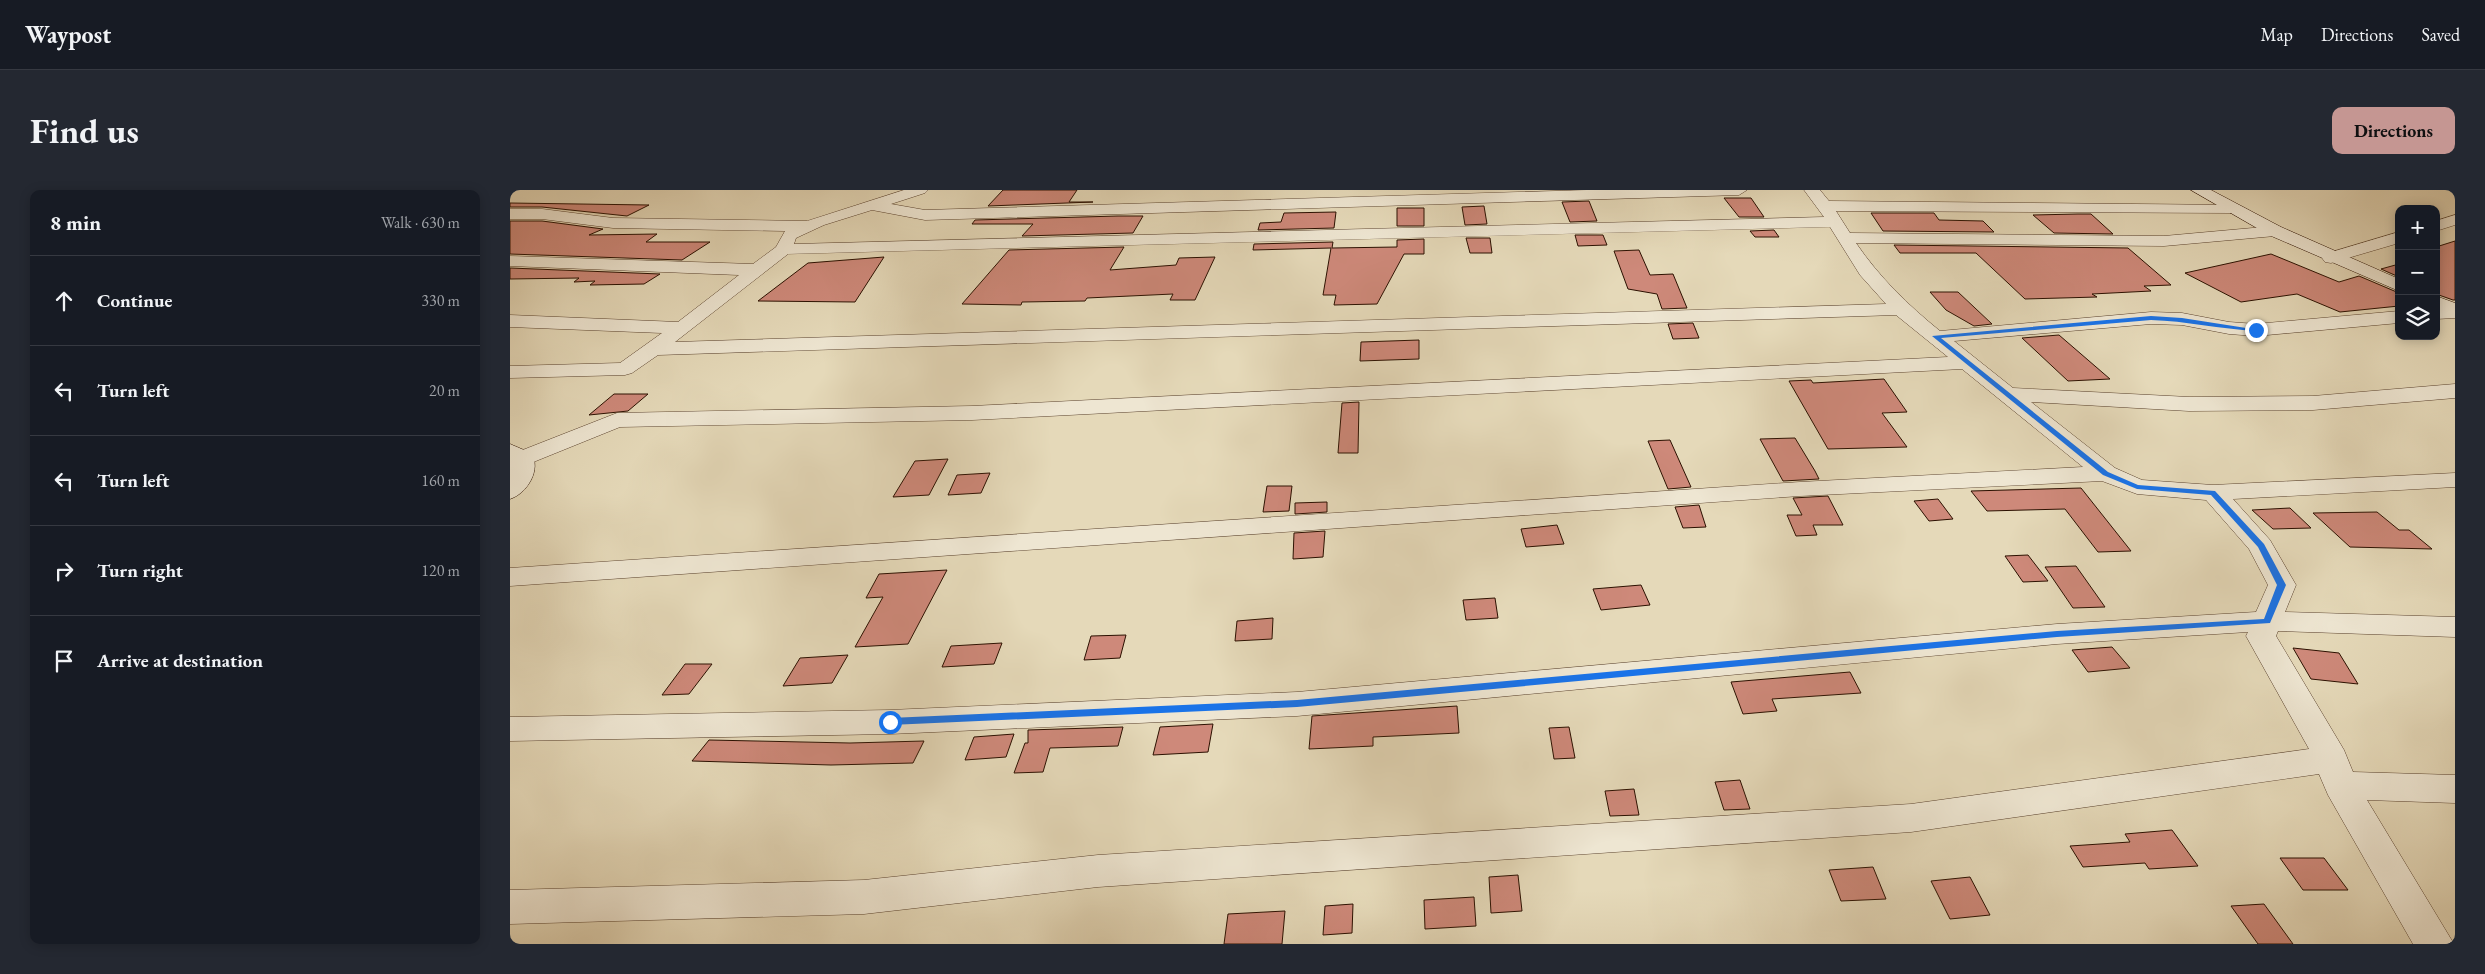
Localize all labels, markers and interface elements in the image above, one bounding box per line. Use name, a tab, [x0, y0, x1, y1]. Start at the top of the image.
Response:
text: Waypost	[25, 19, 111, 50]
text: Map	[2261, 23, 2293, 46]
text: Directions	[2321, 23, 2393, 46]
text: Saved	[2421, 23, 2460, 46]
button: Directions	[2332, 107, 2455, 154]
text: Find us	[30, 108, 139, 153]
map controls	[2395, 205, 2440, 340]
button: +	[2395, 205, 2440, 250]
text: 8 min	[50, 209, 101, 236]
text: Walk · 630 m	[381, 212, 460, 233]
button: −	[2395, 250, 2440, 295]
icon: ahead	[50, 287, 78, 315]
text: Continue	[97, 288, 172, 313]
text: 330 m	[421, 290, 460, 311]
button: layers	[2395, 295, 2440, 340]
route end	[2245, 319, 2268, 342]
icon: left	[50, 377, 78, 405]
text: Turn left	[97, 378, 169, 403]
text: 20 m	[429, 380, 460, 401]
icon: left	[50, 467, 78, 495]
text: Turn left	[97, 468, 169, 493]
text: 160 m	[421, 470, 460, 491]
icon: right	[50, 557, 78, 585]
text: Turn right	[97, 558, 183, 583]
text: 120 m	[421, 560, 460, 581]
icon: arrive	[50, 647, 78, 675]
text: Arrive at destination	[97, 648, 263, 673]
route start	[879, 711, 902, 734]

